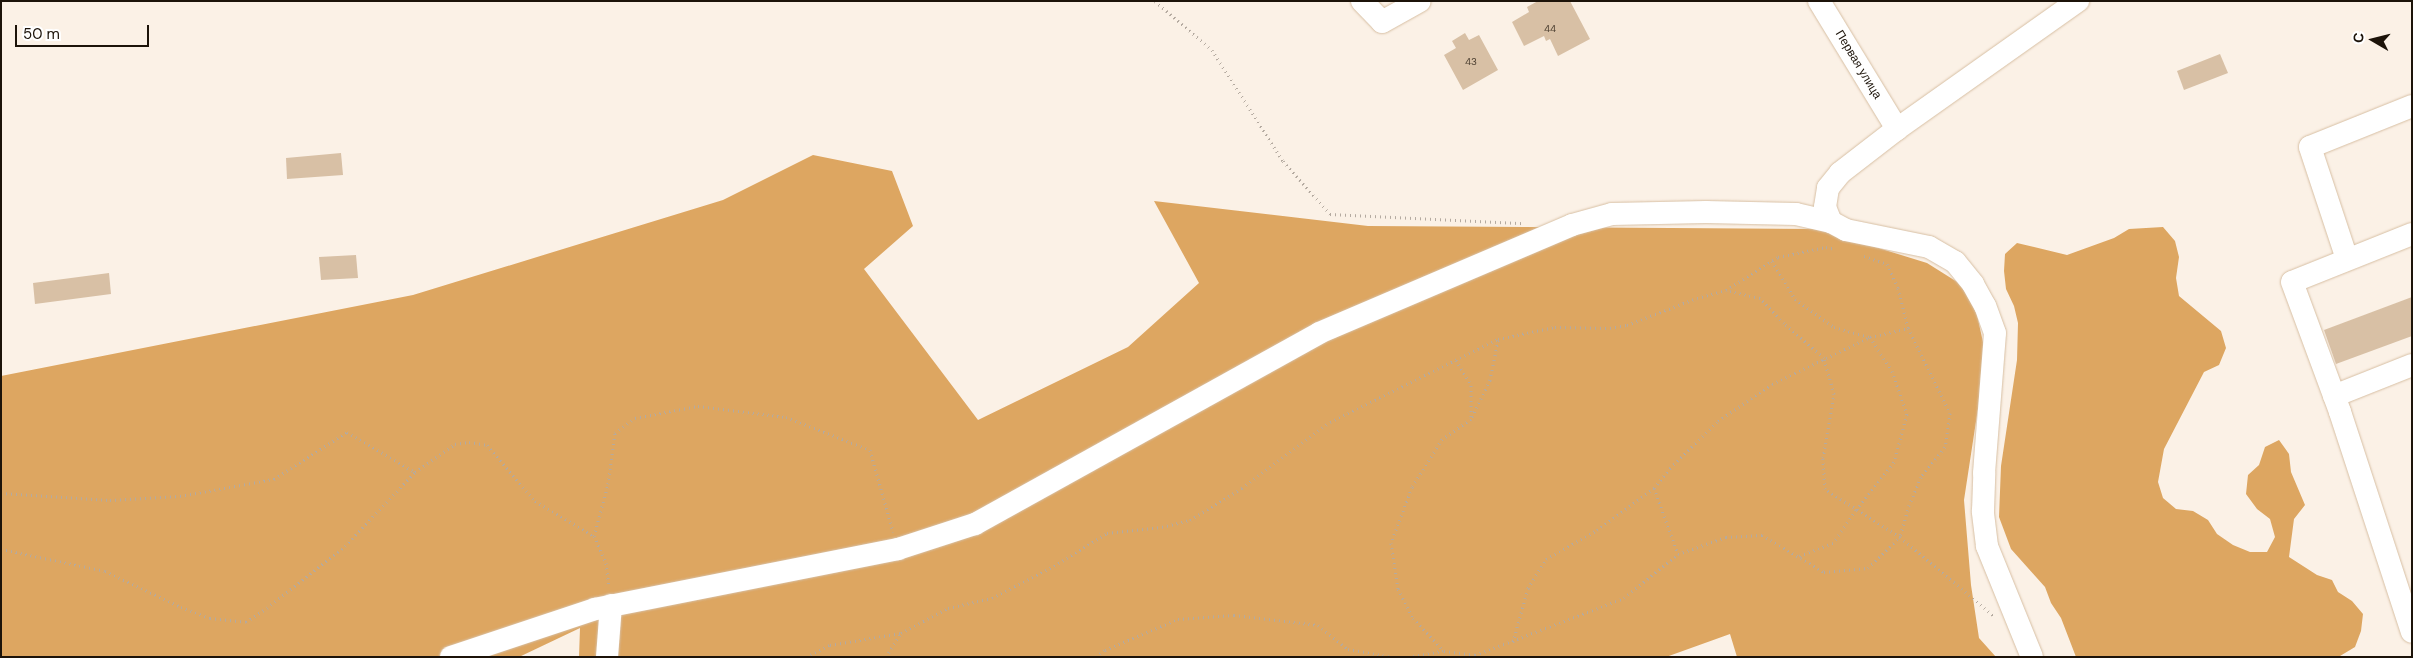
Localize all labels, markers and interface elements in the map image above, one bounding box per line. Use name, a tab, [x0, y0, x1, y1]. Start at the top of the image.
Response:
scale bar	[18, 15, 151, 47]
north arrow	[2348, 15, 2398, 65]
house number: 44	[1544, 23, 1556, 35]
text: 50 m	[23, 24, 60, 44]
street label: Первая улица	[1832, 28, 1884, 102]
text: С	[2349, 32, 2368, 44]
house number: 43	[1465, 56, 1477, 68]

